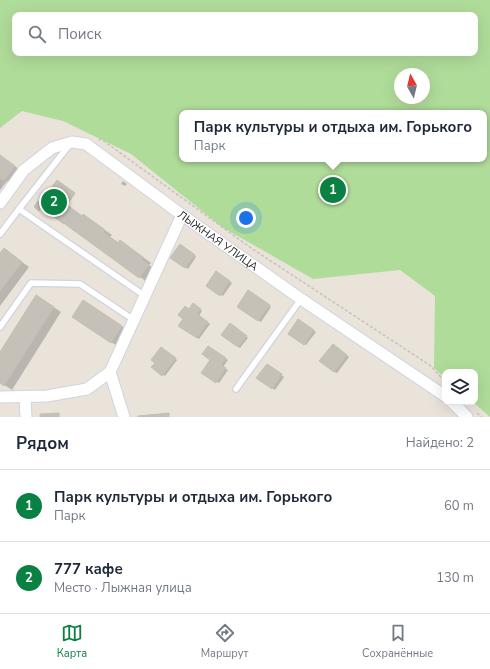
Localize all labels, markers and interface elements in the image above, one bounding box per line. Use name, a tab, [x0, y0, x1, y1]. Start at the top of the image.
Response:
search box	[12, 12, 478, 56]
icon: search	[26, 23, 48, 45]
text: Поиск	[58, 24, 102, 44]
north arrow	[394, 68, 430, 104]
popup	[179, 110, 487, 162]
text: Парк культуры и отдыха им. Горького	[194, 117, 472, 137]
text: Парк	[194, 137, 225, 155]
pin: 1	[320, 175, 346, 205]
pin: 2	[41, 187, 67, 217]
street label: ЛЫЖНАЯ УЛИЦА	[175, 207, 261, 274]
your location	[236, 208, 256, 228]
map controls	[442, 369, 478, 405]
button: layers	[442, 369, 478, 405]
text: Рядом	[16, 432, 69, 455]
text: Найдено: 2	[406, 434, 474, 452]
text: Парк культуры и отдыха им. Горького	[54, 487, 332, 507]
text: 1	[25, 497, 33, 515]
text: 60 m	[444, 497, 474, 515]
text: Парк	[54, 507, 85, 525]
text: 777 кафе	[54, 559, 123, 579]
text: 2	[25, 569, 33, 587]
text: 130 m	[436, 569, 474, 587]
text: Место · Лыжная улица	[54, 579, 192, 597]
tab: Карта	[57, 622, 87, 661]
tab: Маршрут	[201, 622, 249, 661]
tab: Сохранённые	[362, 622, 433, 661]

